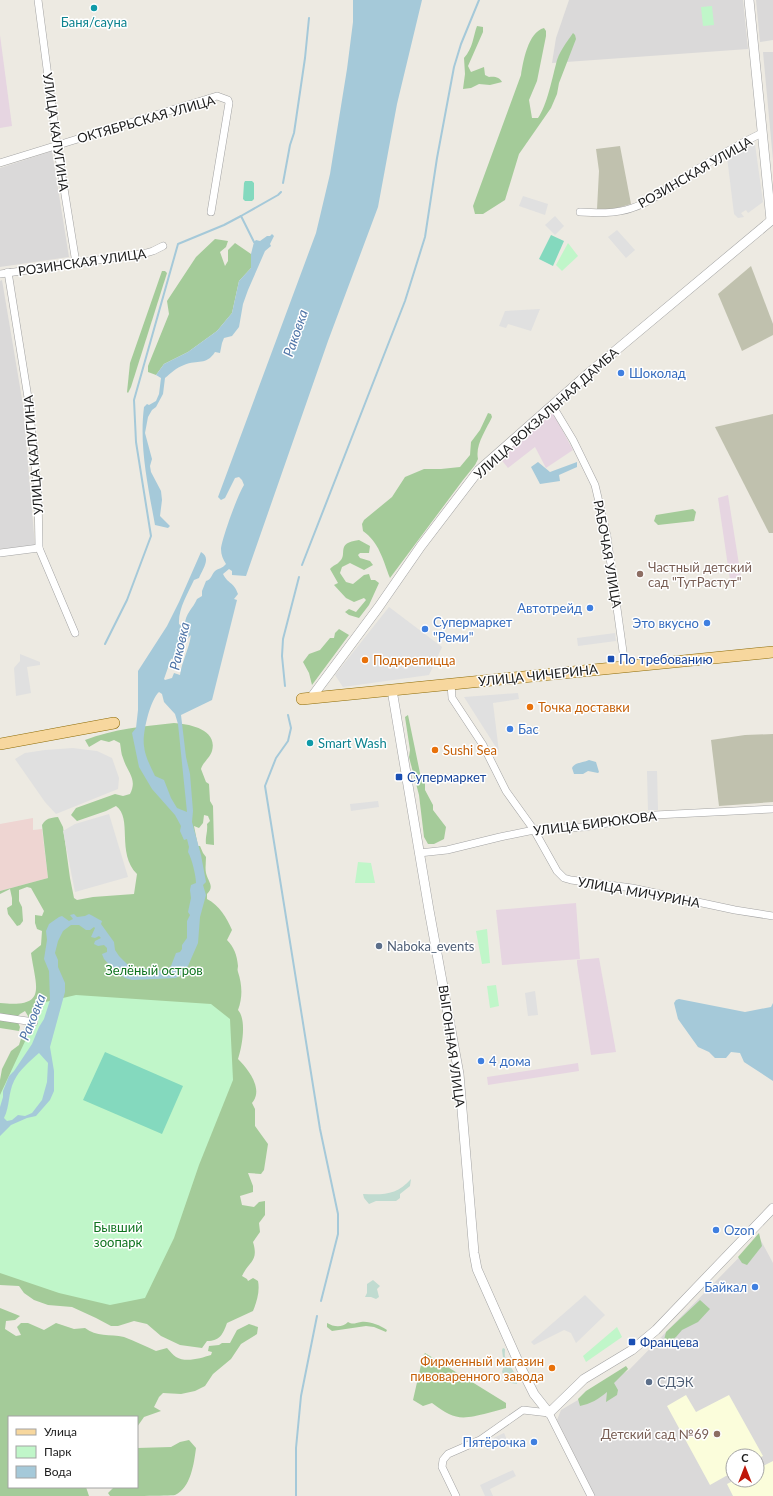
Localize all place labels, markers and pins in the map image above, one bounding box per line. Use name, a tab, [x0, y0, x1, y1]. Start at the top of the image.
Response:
marker: Баня/сауна	[89, 3, 99, 13]
place label: Баня/сауна	[61, 14, 127, 30]
place label: Шоколад	[629, 365, 686, 381]
marker: Шоколад	[616, 368, 626, 378]
place label: Частный детский сад "ТутРастут"	[648, 559, 752, 590]
marker: Частный детский сад "ТутРастут"	[635, 569, 645, 579]
place label: Автотрейд	[517, 600, 582, 616]
marker: Автотрейд	[585, 603, 595, 613]
place label: Супермаркет "Реми"	[433, 614, 513, 645]
place label: Это вкусно	[633, 615, 699, 631]
marker: Это вкусно	[702, 618, 712, 628]
marker: Супермаркет "Реми"	[420, 624, 430, 634]
place label: По требованию	[619, 651, 713, 667]
place label: Подкрепицца	[373, 652, 455, 668]
marker: По требованию	[606, 654, 616, 664]
marker: Подкрепицца	[360, 655, 370, 665]
place label: Точка доставки	[538, 699, 630, 715]
marker: Точка доставки	[525, 702, 535, 712]
place label: Бас	[518, 721, 539, 737]
marker: Бас	[505, 724, 515, 734]
place label: Smart Wash	[318, 735, 387, 751]
marker: Smart Wash	[305, 738, 315, 748]
place label: Sushi Sea	[443, 742, 497, 758]
marker: Sushi Sea	[430, 745, 440, 755]
place label: Супермаркет	[407, 769, 487, 785]
marker: Супермаркет	[394, 772, 404, 782]
place label: Naboka_events	[387, 938, 475, 954]
marker: Naboka_events	[374, 941, 384, 951]
place label: 4 дома	[489, 1053, 531, 1069]
marker: 4 дома	[476, 1056, 486, 1066]
place label: Ozon	[724, 1222, 755, 1238]
marker: Ozon	[711, 1225, 721, 1235]
place label: Байкал	[704, 1279, 747, 1295]
marker: Байкал	[750, 1282, 760, 1292]
place label: Францева	[640, 1334, 699, 1350]
marker: Францева	[627, 1337, 637, 1347]
place label: Фирменный магазин пивоваренного завода	[410, 1353, 544, 1384]
marker: Фирменный магазин пивоваренного завода	[547, 1363, 557, 1373]
place label: СДЭК	[657, 1374, 694, 1390]
marker: СДЭК	[644, 1377, 654, 1387]
place label: Детский сад №69	[601, 1426, 709, 1442]
marker: Детский сад №69	[712, 1429, 722, 1439]
place label: Пятёрочка	[462, 1434, 526, 1450]
marker: Пятёрочка	[529, 1437, 539, 1447]

